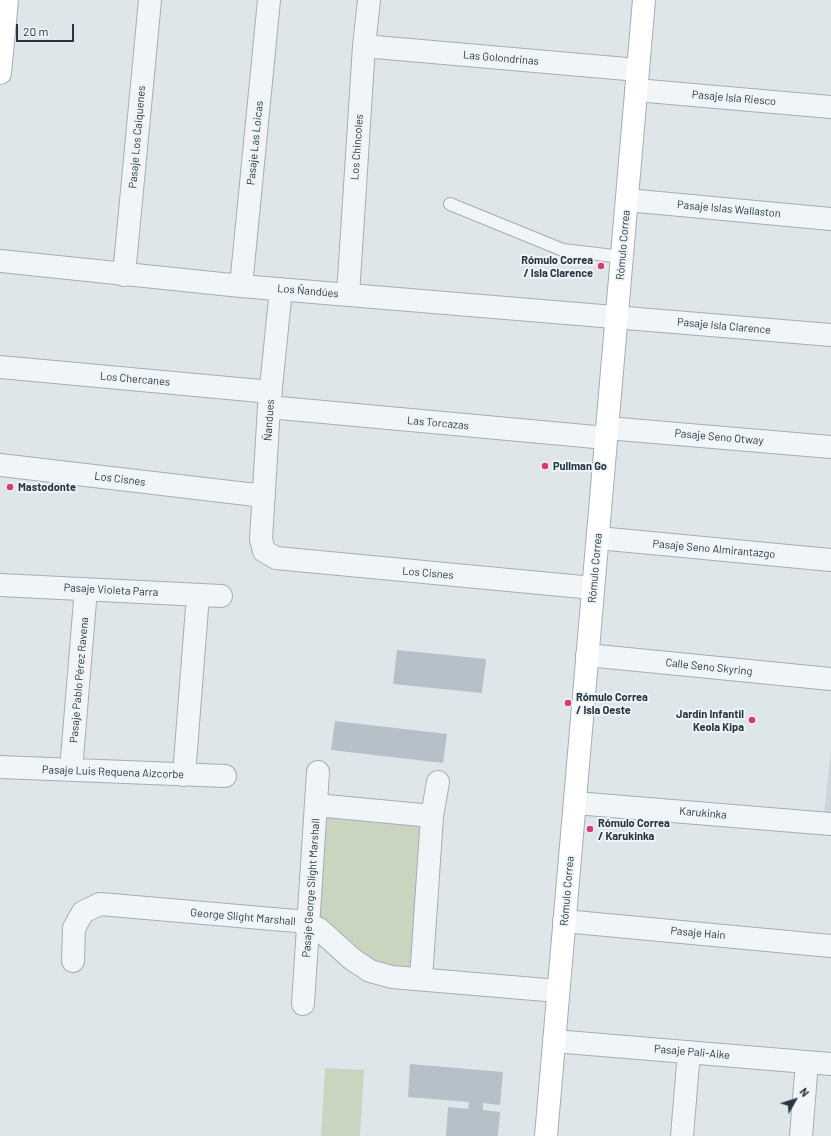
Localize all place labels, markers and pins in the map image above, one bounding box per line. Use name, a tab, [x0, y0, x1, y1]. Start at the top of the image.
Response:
place label: Rómulo Correa / Isla Clarence	[521, 253, 593, 279]
marker: Rómulo Correa / Isla Clarence	[596, 261, 606, 271]
place label: Pullman Go	[553, 459, 607, 473]
marker: Pullman Go	[540, 461, 550, 471]
place label: Mastodonte	[18, 480, 76, 494]
marker: Mastodonte	[5, 482, 15, 492]
place label: Rómulo Correa / Isla Oeste	[576, 690, 648, 716]
marker: Rómulo Correa / Isla Oeste	[563, 698, 573, 708]
place label: Jardín Infantil Keola Kipa	[676, 707, 744, 733]
marker: Jardín Infantil Keola Kipa	[747, 715, 757, 725]
place label: Rómulo Correa / Karukinka	[598, 816, 670, 842]
marker: Rómulo Correa / Karukinka	[585, 824, 595, 834]

